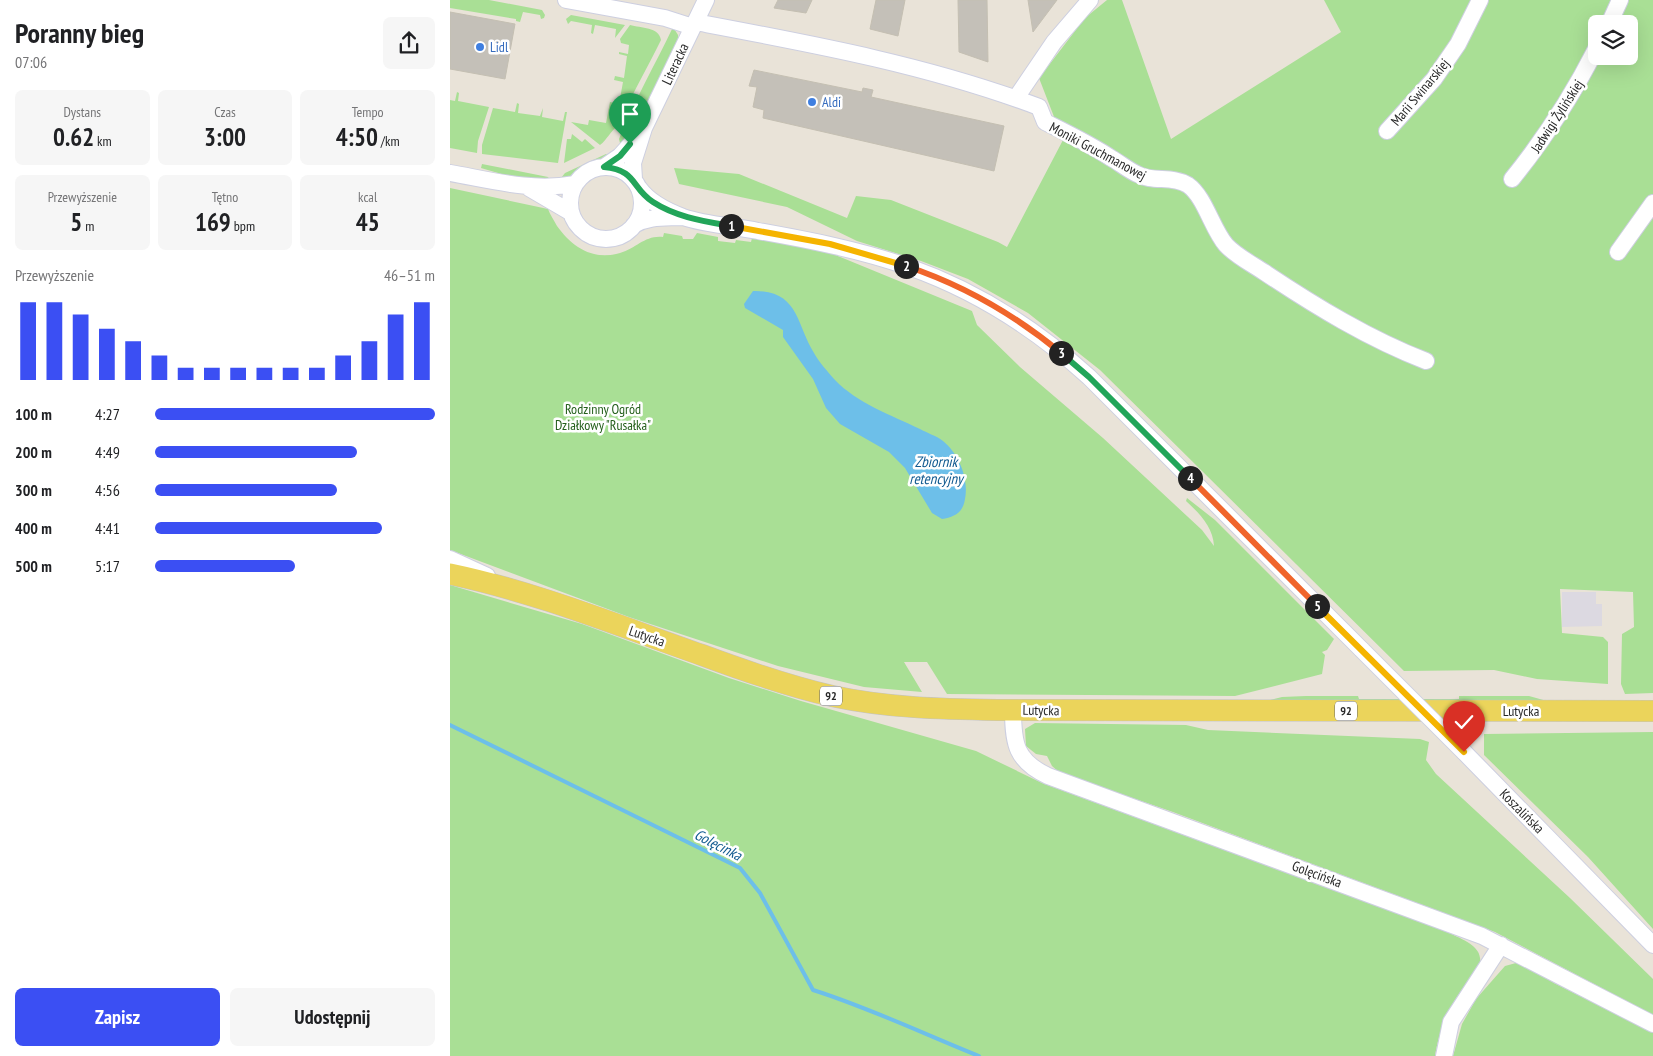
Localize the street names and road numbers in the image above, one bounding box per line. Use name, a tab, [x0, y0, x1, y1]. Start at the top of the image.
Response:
street label: Literacka	[658, 40, 692, 88]
street label: Marii Swinarskiej	[1387, 55, 1453, 129]
street label: Jadwigi Żylińskiej	[1526, 76, 1587, 157]
street label: Moniki Gruchmanowej	[1046, 118, 1150, 184]
street label: Lutycka	[627, 622, 667, 650]
road number: 92	[820, 686, 842, 706]
street label: Lutycka	[1022, 701, 1060, 719]
road number: 92	[1335, 701, 1357, 720]
street label: Lutycka	[1503, 702, 1539, 720]
street label: Koszalińska	[1496, 785, 1548, 837]
street label: Golęcińska	[1290, 857, 1344, 891]

